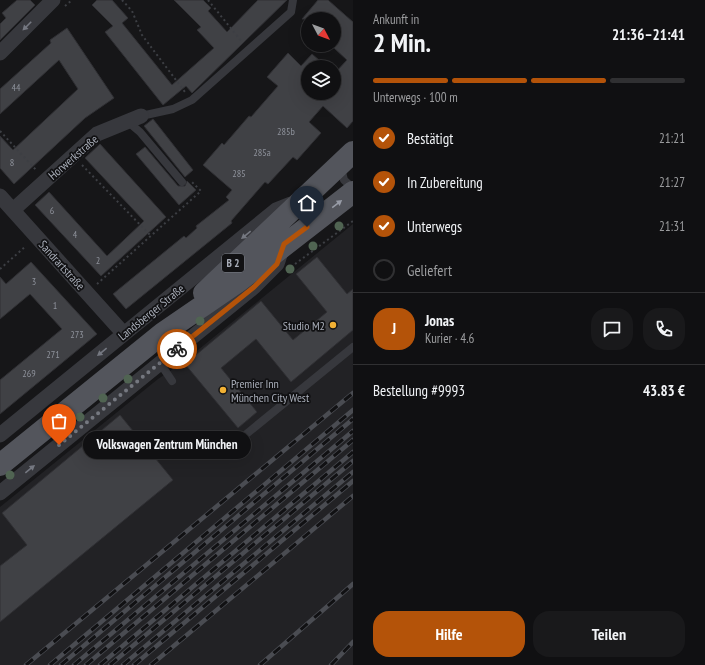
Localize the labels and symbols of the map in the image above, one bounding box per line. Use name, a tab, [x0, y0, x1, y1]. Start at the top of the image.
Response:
north arrow	[301, 12, 341, 52]
one-way arrow	[22, 21, 32, 31]
house number: 44	[12, 81, 21, 94]
house number: 285b	[277, 125, 295, 138]
street label: Horwerkstraße	[45, 131, 101, 183]
house number: 285a	[253, 146, 271, 159]
house number: 8	[10, 156, 14, 169]
house number: 285	[232, 167, 246, 180]
pin	[290, 186, 324, 227]
one-way arrow	[332, 200, 343, 208]
house number: 6	[50, 204, 55, 217]
house number: 4	[73, 228, 78, 241]
one-way arrow	[240, 230, 251, 239]
street label: Sandrartstraße	[36, 237, 88, 293]
house number: 2	[96, 254, 100, 267]
road number: B 2	[222, 254, 244, 272]
house number: 3	[32, 275, 36, 288]
street label: Landsberger Straße	[115, 281, 187, 343]
house number: 1	[53, 299, 57, 312]
place label: Studio M2	[283, 318, 325, 333]
marker: Studio M2	[328, 320, 338, 330]
house number: 273	[70, 328, 84, 341]
courier	[157, 329, 197, 369]
one-way arrow	[96, 347, 107, 356]
house number: 271	[46, 348, 60, 361]
house number: 269	[22, 367, 36, 380]
place label: Premier Inn München City West	[231, 376, 310, 405]
marker: Premier Inn München City West	[218, 385, 228, 395]
pin	[42, 404, 76, 445]
callout: Volkswagen Zentrum München	[83, 431, 251, 459]
one-way arrow	[25, 464, 36, 473]

